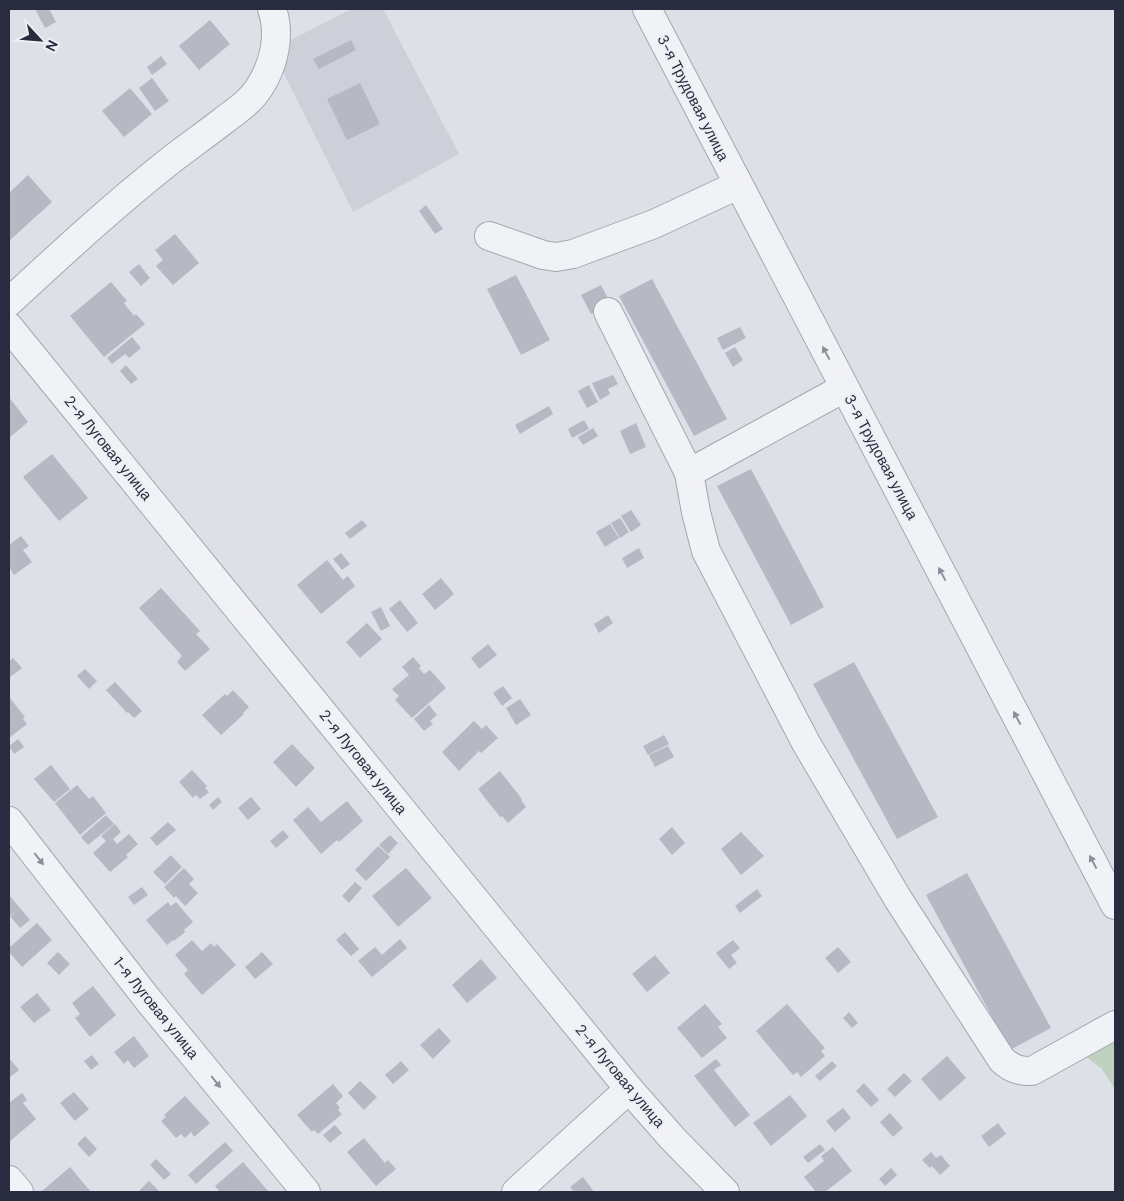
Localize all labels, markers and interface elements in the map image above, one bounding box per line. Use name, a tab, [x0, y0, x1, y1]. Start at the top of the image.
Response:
north arrow	[15, 15, 65, 65]
street label: 3-я Трудовая улица	[652, 31, 734, 165]
text: N	[41, 37, 62, 54]
one-way arrow	[822, 345, 830, 360]
street label: 2-я Луговая улица	[60, 391, 157, 505]
street label: 3-я Трудовая улица	[839, 391, 923, 524]
one-way arrow	[938, 567, 946, 581]
street label: 2-я Луговая улица	[315, 705, 412, 819]
one-way arrow	[1013, 711, 1021, 725]
one-way arrow	[33, 852, 44, 865]
one-way arrow	[1089, 855, 1097, 869]
street label: 1-я Луговая улица	[109, 953, 204, 1064]
street label: 2-я Луговая улица	[571, 1020, 670, 1132]
one-way arrow	[210, 1076, 221, 1089]

